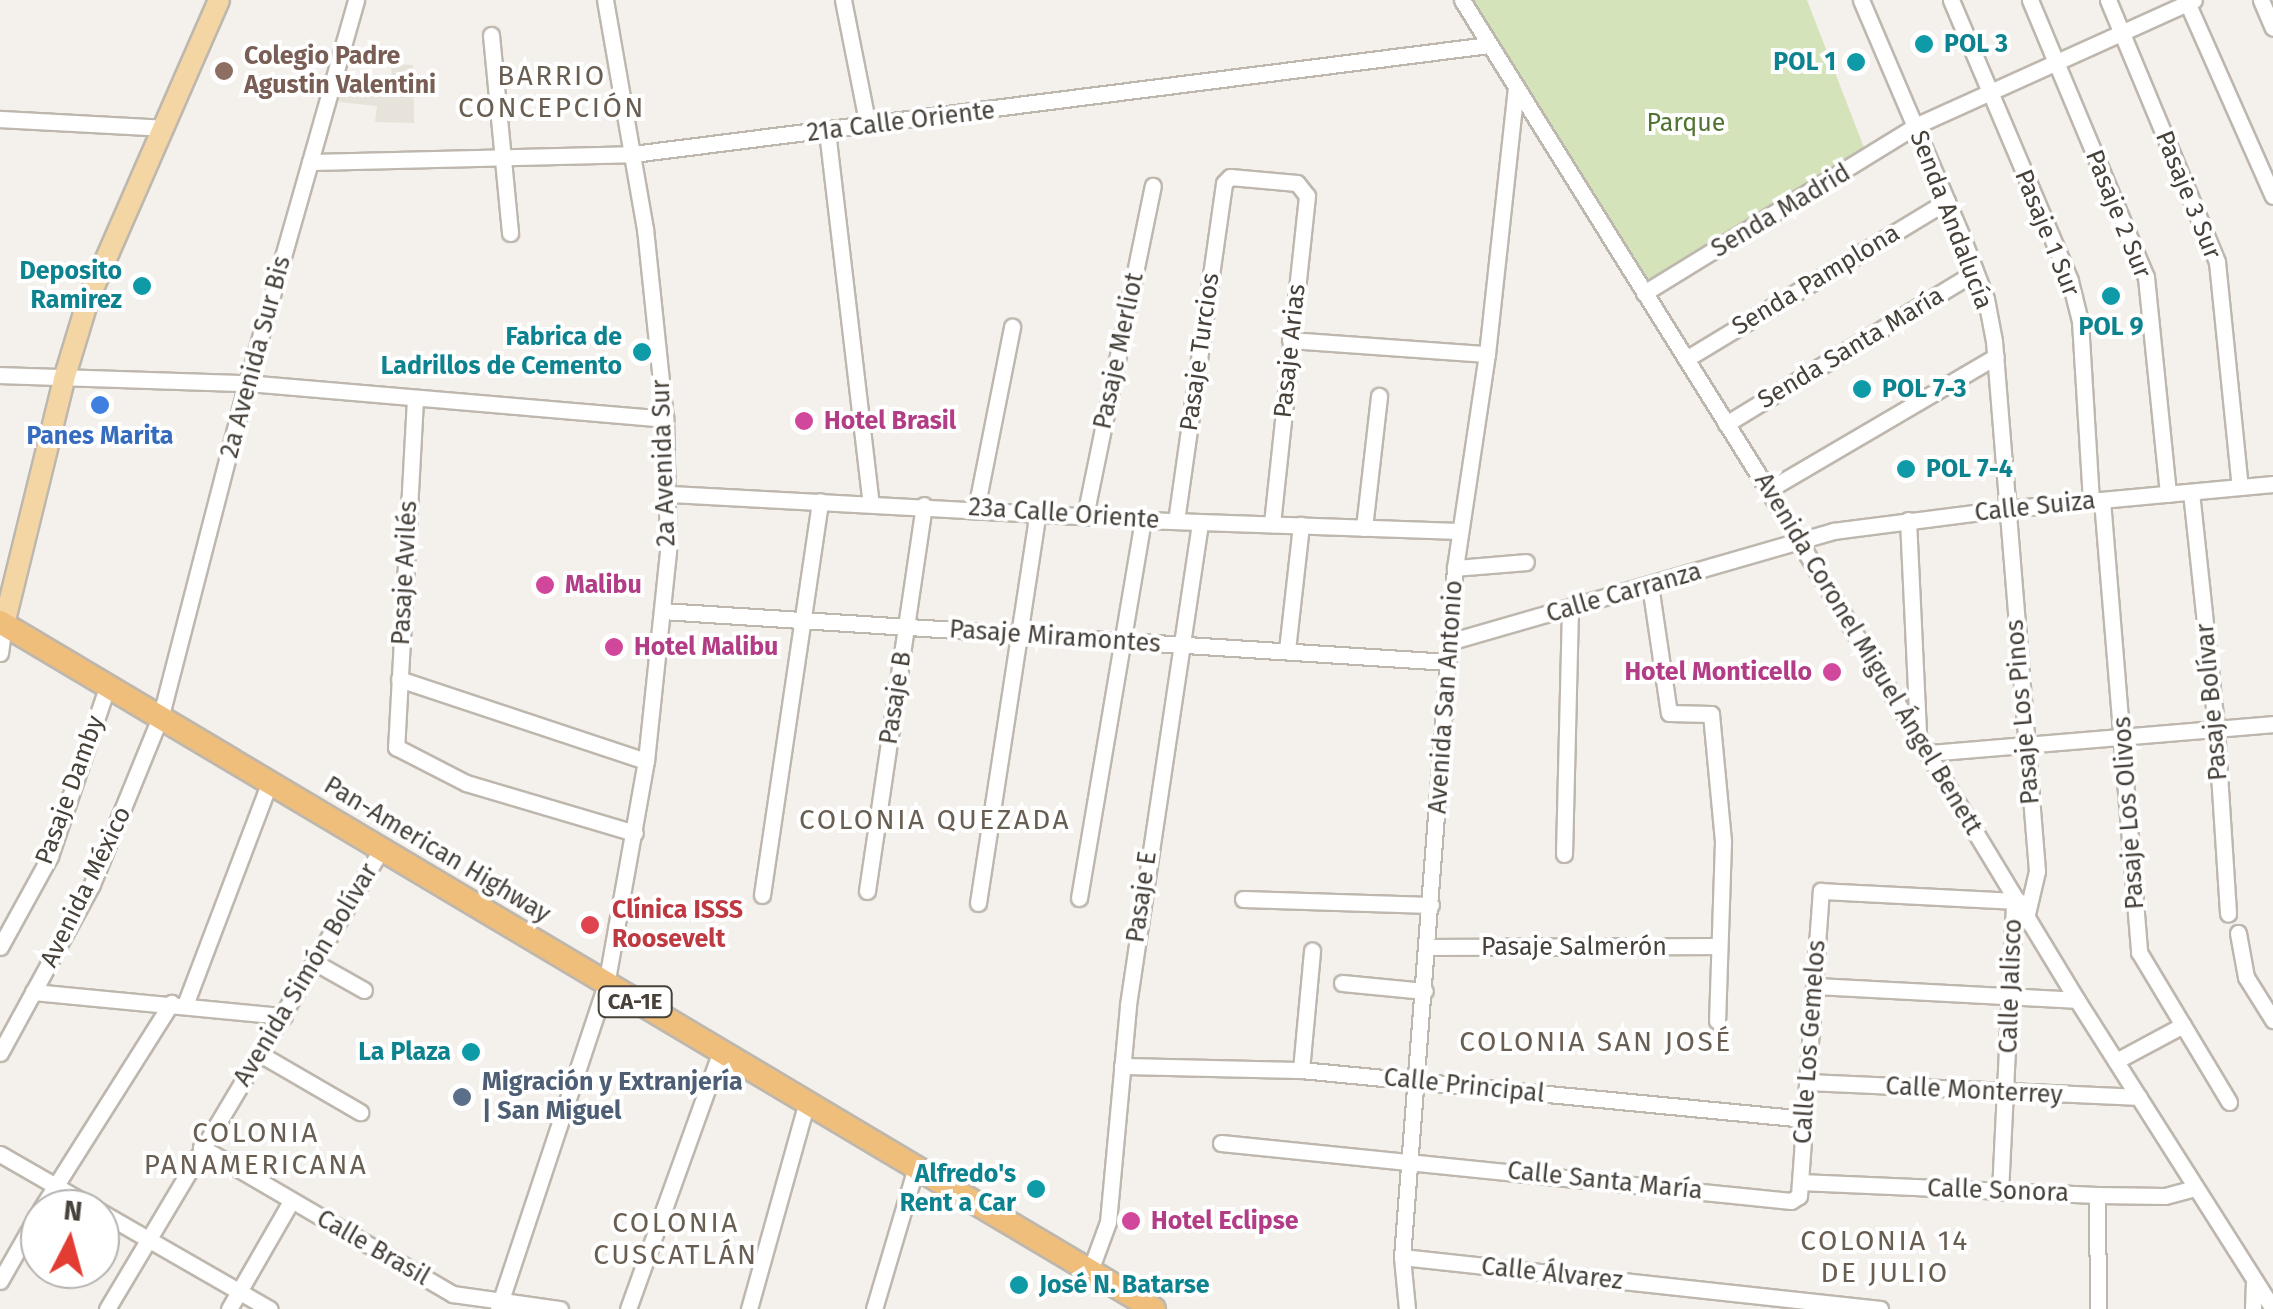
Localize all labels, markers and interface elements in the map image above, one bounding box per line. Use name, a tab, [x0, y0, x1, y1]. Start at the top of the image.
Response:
place label: POL 3	[1944, 29, 2008, 59]
marker: POL 3	[1913, 33, 1935, 55]
place label: Colegio Padre Agustin Valentini	[244, 42, 436, 101]
place label: POL 1	[1773, 47, 1836, 77]
marker: POL 1	[1845, 51, 1867, 73]
district label: BARRIO CONCEPCIÓN	[458, 59, 646, 125]
marker: Colegio Padre Agustin Valentini	[213, 60, 235, 82]
street label: 21a Calle Oriente	[805, 96, 997, 148]
park label: Parque	[1647, 108, 1725, 138]
street label: Senda Andalucía	[1903, 126, 1999, 314]
street label: Pasaje 3 Sur	[2149, 127, 2227, 263]
street label: Pasaje 2 Sur	[2079, 146, 2157, 282]
street label: Senda Madrid	[1706, 158, 1856, 264]
street label: Pasaje 1 Sur	[2008, 165, 2086, 301]
street label: Senda Pamplona	[1727, 218, 1905, 342]
street label: 2a Avenida Sur Bis	[215, 253, 297, 461]
place label: Deposito Ramirez	[19, 257, 122, 316]
street label: Pasaje Merliot	[1088, 270, 1150, 432]
street label: Pasaje Turcios	[1174, 271, 1226, 433]
marker: Deposito Ramirez	[131, 275, 153, 297]
street label: Senda Santa María	[1753, 281, 1949, 415]
street label: Pasaje Arias	[1268, 283, 1312, 419]
marker: POL 9	[2100, 285, 2122, 307]
place label: POL 9	[2078, 312, 2144, 342]
place label: Fabrica de Ladrillos de Cemento	[381, 323, 622, 382]
marker: Fabrica de Ladrillos de Cemento	[631, 341, 653, 363]
place label: POL 7-3	[1882, 374, 1966, 404]
marker: POL 7-3	[1851, 378, 1873, 400]
street label: 2a Avenida Sur	[646, 379, 682, 547]
marker: Panes Marita	[89, 394, 111, 416]
place label: Hotel Brasil	[824, 406, 956, 436]
marker: Hotel Brasil	[793, 410, 815, 432]
place label: Panes Marita	[26, 421, 174, 451]
place label: POL 7-4	[1926, 454, 2013, 484]
marker: POL 7-4	[1895, 458, 1917, 480]
street label: Avenida Coronel Miguel Ángel Benett	[1748, 468, 1988, 840]
street label: Calle Suiza	[1973, 486, 2097, 528]
street label: 23a Calle Oriente	[967, 492, 1161, 536]
street label: Pasaje Avilés	[386, 500, 424, 646]
street label: Calle Carranza	[1543, 557, 1705, 629]
place label: Malibu	[565, 570, 642, 600]
marker: Malibu	[534, 574, 556, 596]
street label: Avenida San Antonio	[1423, 579, 1469, 815]
street label: Pasaje Miramontes	[948, 615, 1162, 659]
street label: Pasaje Los Pinos	[2000, 618, 2046, 806]
street label: Pasaje Bolívar	[2190, 622, 2234, 782]
place label: Hotel Malibu	[634, 632, 778, 662]
marker: Hotel Malibu	[603, 636, 625, 658]
street label: Pasaje B	[874, 649, 918, 747]
place label: Hotel Monticello	[1624, 657, 1812, 687]
marker: Hotel Monticello	[1821, 661, 1843, 683]
street label: Pasaje Damby	[29, 711, 111, 869]
street label: Pasaje Los Olivos	[2107, 715, 2151, 911]
street label: Pan-American Highway	[318, 771, 556, 929]
street label: Avenida México	[34, 802, 138, 972]
district label: COLONIA QUEZADA	[799, 803, 1071, 837]
street label: Pasaje E	[1121, 849, 1163, 945]
street label: Avenida Simón Bolívar	[228, 858, 384, 1092]
place label: Clínica ISSS Roosevelt	[612, 896, 743, 955]
marker: Clínica ISSS Roosevelt	[577, 912, 603, 938]
street label: Calle Jalisco	[1994, 918, 2028, 1054]
street label: Pasaje Salmerón	[1481, 932, 1667, 962]
street label: Calle Los Gemelos	[1788, 939, 1832, 1145]
road number: CA-1E	[598, 985, 672, 1019]
district label: COLONIA SAN JOSÉ	[1459, 1025, 1733, 1059]
place label: La Plaza	[358, 1037, 451, 1067]
marker: La Plaza	[460, 1041, 482, 1063]
street label: Calle Principal	[1382, 1063, 1546, 1109]
place label: Migración y Extranjería | San Miguel	[482, 1068, 743, 1127]
street label: Calle Monterrey	[1885, 1071, 2063, 1111]
marker: Migración y Extranjería | San Miguel	[451, 1086, 473, 1108]
district label: COLONIA PANAMERICANA	[144, 1116, 368, 1182]
street label: Calle Santa María	[1506, 1156, 1704, 1206]
place label: Alfredo's Rent a Car	[900, 1160, 1016, 1219]
street label: Calle Sonora	[1927, 1174, 2069, 1208]
marker: Alfredo's Rent a Car	[1025, 1178, 1047, 1200]
north arrow	[20, 1189, 120, 1289]
text: N	[62, 1193, 84, 1228]
street label: Calle Brasil	[311, 1204, 435, 1292]
district label: COLONIA CUSCATLÁN	[593, 1206, 759, 1272]
place label: Hotel Eclipse	[1151, 1206, 1298, 1236]
marker: Hotel Eclipse	[1120, 1210, 1142, 1232]
district label: COLONIA 14 DE JULIO	[1800, 1224, 1970, 1290]
street label: Calle Álvarez	[1480, 1252, 1624, 1296]
place label: José N. Batarse	[1039, 1270, 1210, 1300]
marker: José N. Batarse	[1008, 1274, 1030, 1296]

